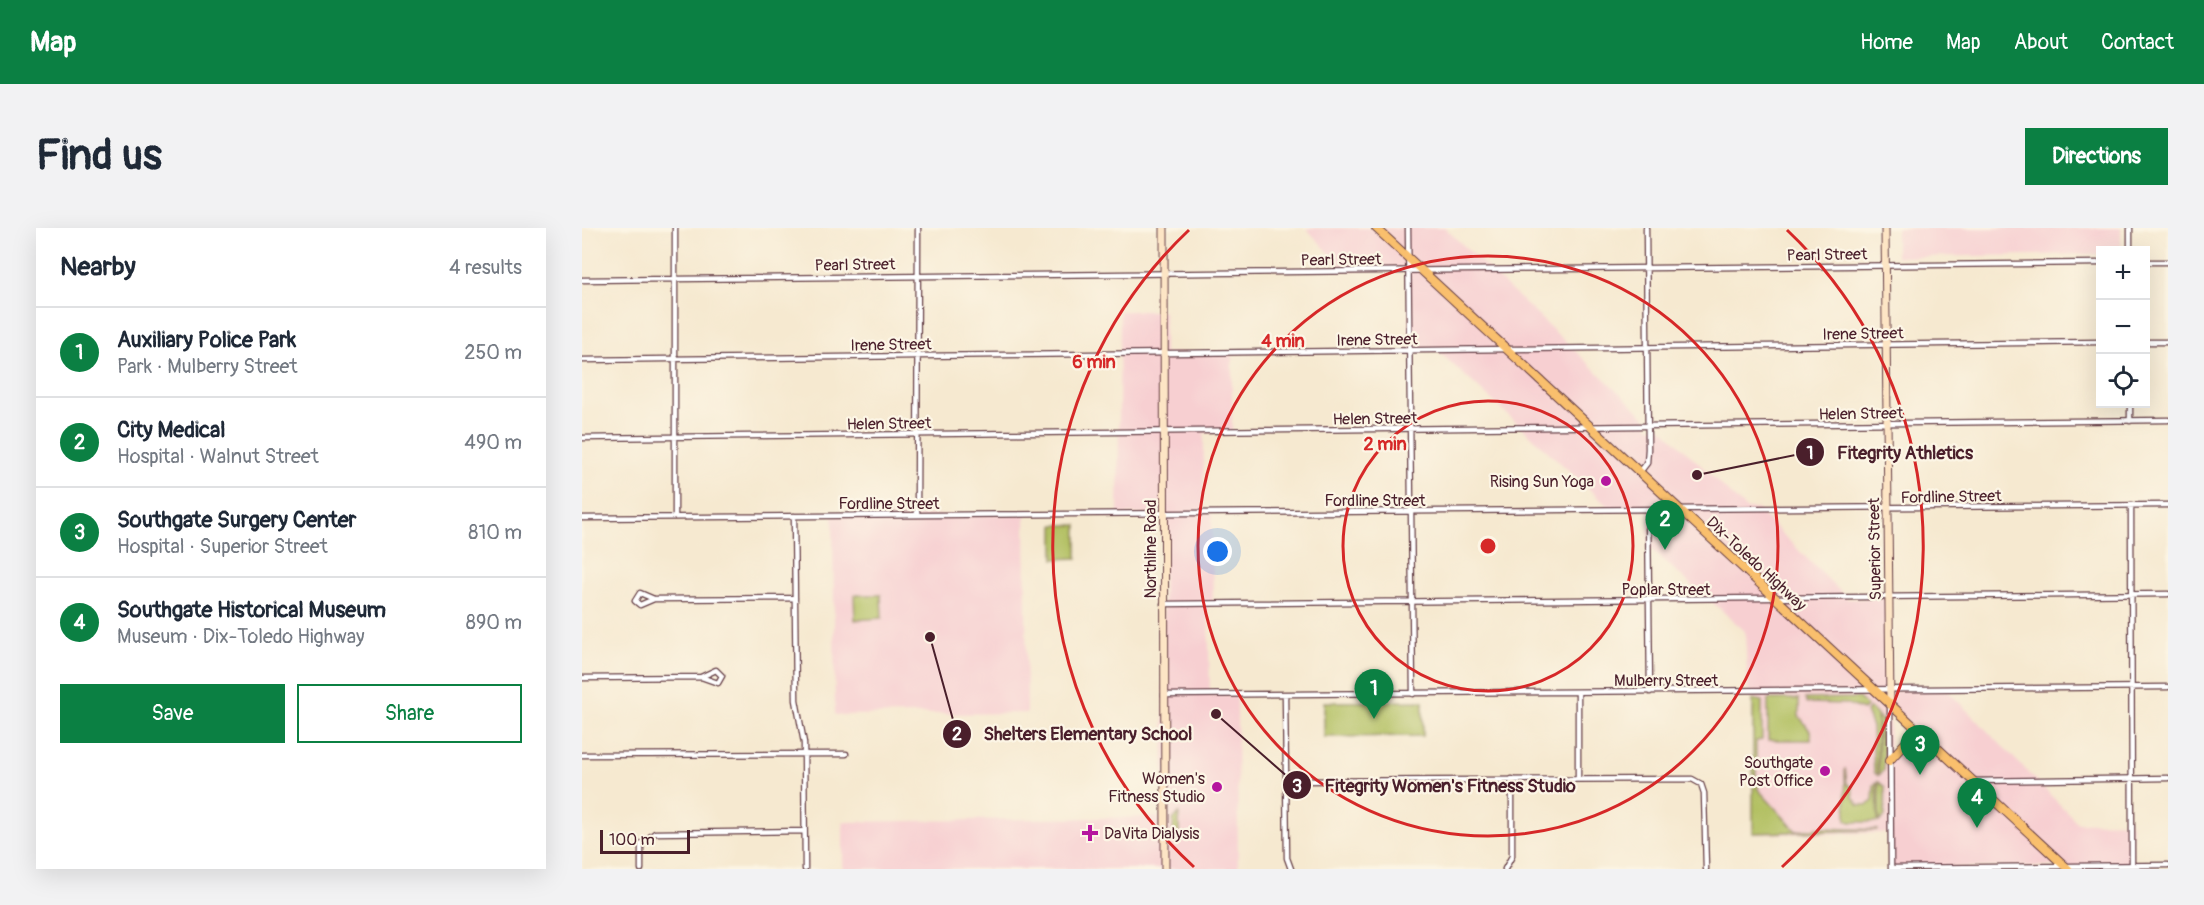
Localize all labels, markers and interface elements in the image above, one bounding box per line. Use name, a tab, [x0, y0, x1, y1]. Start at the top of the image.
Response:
text: Map	[30, 25, 76, 60]
text: Home	[1860, 29, 1913, 56]
text: Map	[1946, 29, 1981, 56]
text: About	[2014, 29, 2068, 56]
text: Contact	[2101, 29, 2174, 56]
button: Directions	[2025, 128, 2168, 185]
text: Find us	[36, 130, 162, 182]
street label: Pearl Street	[1787, 244, 1868, 266]
map controls	[2096, 246, 2150, 408]
button: +	[2096, 246, 2150, 300]
street label: Pearl Street	[1301, 249, 1382, 271]
text: Nearby	[60, 251, 136, 283]
street label: Pearl Street	[815, 254, 896, 276]
text: 4 results	[449, 255, 522, 280]
button: −	[2096, 300, 2150, 354]
street label: Irene Street	[1822, 323, 1904, 345]
text: Auxiliary Police Park	[117, 326, 296, 354]
street label: Irene Street	[1336, 329, 1418, 351]
text: 4 min	[1261, 330, 1305, 353]
street label: Irene Street	[850, 334, 932, 356]
text: 1	[76, 340, 83, 365]
text: 250 m	[464, 340, 522, 365]
text: 6 min	[1072, 351, 1116, 374]
text: Park · Mulberry Street	[117, 354, 297, 379]
button: locate	[2096, 354, 2150, 408]
street label: Helen Street	[1819, 403, 1904, 425]
street label: Helen Street	[1333, 408, 1418, 430]
street label: Helen Street	[847, 413, 932, 435]
text: City Medical	[117, 416, 226, 444]
text: 2	[74, 430, 85, 455]
text: 490 m	[464, 430, 522, 455]
text: 2 min	[1363, 433, 1407, 456]
callout: Fitegrity Athletics	[1795, 434, 1985, 470]
text: 1	[1806, 442, 1814, 465]
text: Fitegrity Athletics	[1837, 442, 1974, 465]
text: Hospital · Walnut Street	[117, 444, 319, 469]
place label: Rising Sun Yoga	[1490, 472, 1594, 492]
marker: Rising Sun Yoga	[1599, 474, 1613, 488]
street label: Fordline Street	[1900, 486, 2002, 508]
street label: Fordline Street	[1325, 491, 1426, 511]
street label: Fordline Street	[839, 494, 940, 514]
street label: Superior Street	[1864, 497, 1886, 600]
street label: Northline Road	[1141, 499, 1161, 599]
pin: 2	[1646, 500, 1684, 550]
text: Southgate Surgery Center	[117, 506, 356, 534]
street label: Dix-Toledo Highway	[1702, 512, 1811, 615]
text: 3	[74, 520, 85, 545]
text: 810 m	[468, 520, 522, 545]
text: Hospital · Superior Street	[117, 534, 328, 559]
centre of rings	[1478, 536, 1498, 556]
your location	[1203, 537, 1232, 566]
street label: Poplar Street	[1622, 580, 1711, 600]
text: Southgate Historical Museum	[117, 596, 386, 624]
text: 4	[74, 610, 85, 635]
text: 890 m	[466, 610, 522, 635]
text: Museum · Dix-Toledo Highway	[117, 624, 364, 649]
pin: 1	[1354, 670, 1394, 719]
street label: Mulberry Street	[1614, 671, 1719, 691]
button: Save	[60, 684, 285, 743]
button: Share	[297, 684, 522, 743]
callout: Shelters Elementary School	[942, 716, 1205, 752]
text: 2	[952, 723, 962, 746]
text: Shelters Elementary School	[984, 723, 1192, 746]
pin: 3	[1900, 726, 1940, 775]
place label: Southgate Post Office	[1739, 753, 1813, 791]
marker: Southgate Post Office	[1818, 764, 1832, 778]
callout: Fitegrity Women's Fitness Studio	[1282, 767, 1587, 803]
place label: Women's Fitness Studio	[1108, 769, 1205, 807]
text: 3	[1292, 775, 1302, 798]
text: Fitegrity Women's Fitness Studio	[1324, 775, 1576, 798]
pin: 4	[1958, 778, 1996, 828]
marker: Women's Fitness Studio	[1210, 780, 1224, 794]
marker: DaVita Dialysis	[1081, 824, 1099, 842]
place label: DaVita Dialysis	[1104, 824, 1199, 844]
scale bar	[600, 827, 690, 854]
text: 100 m	[609, 830, 655, 850]

